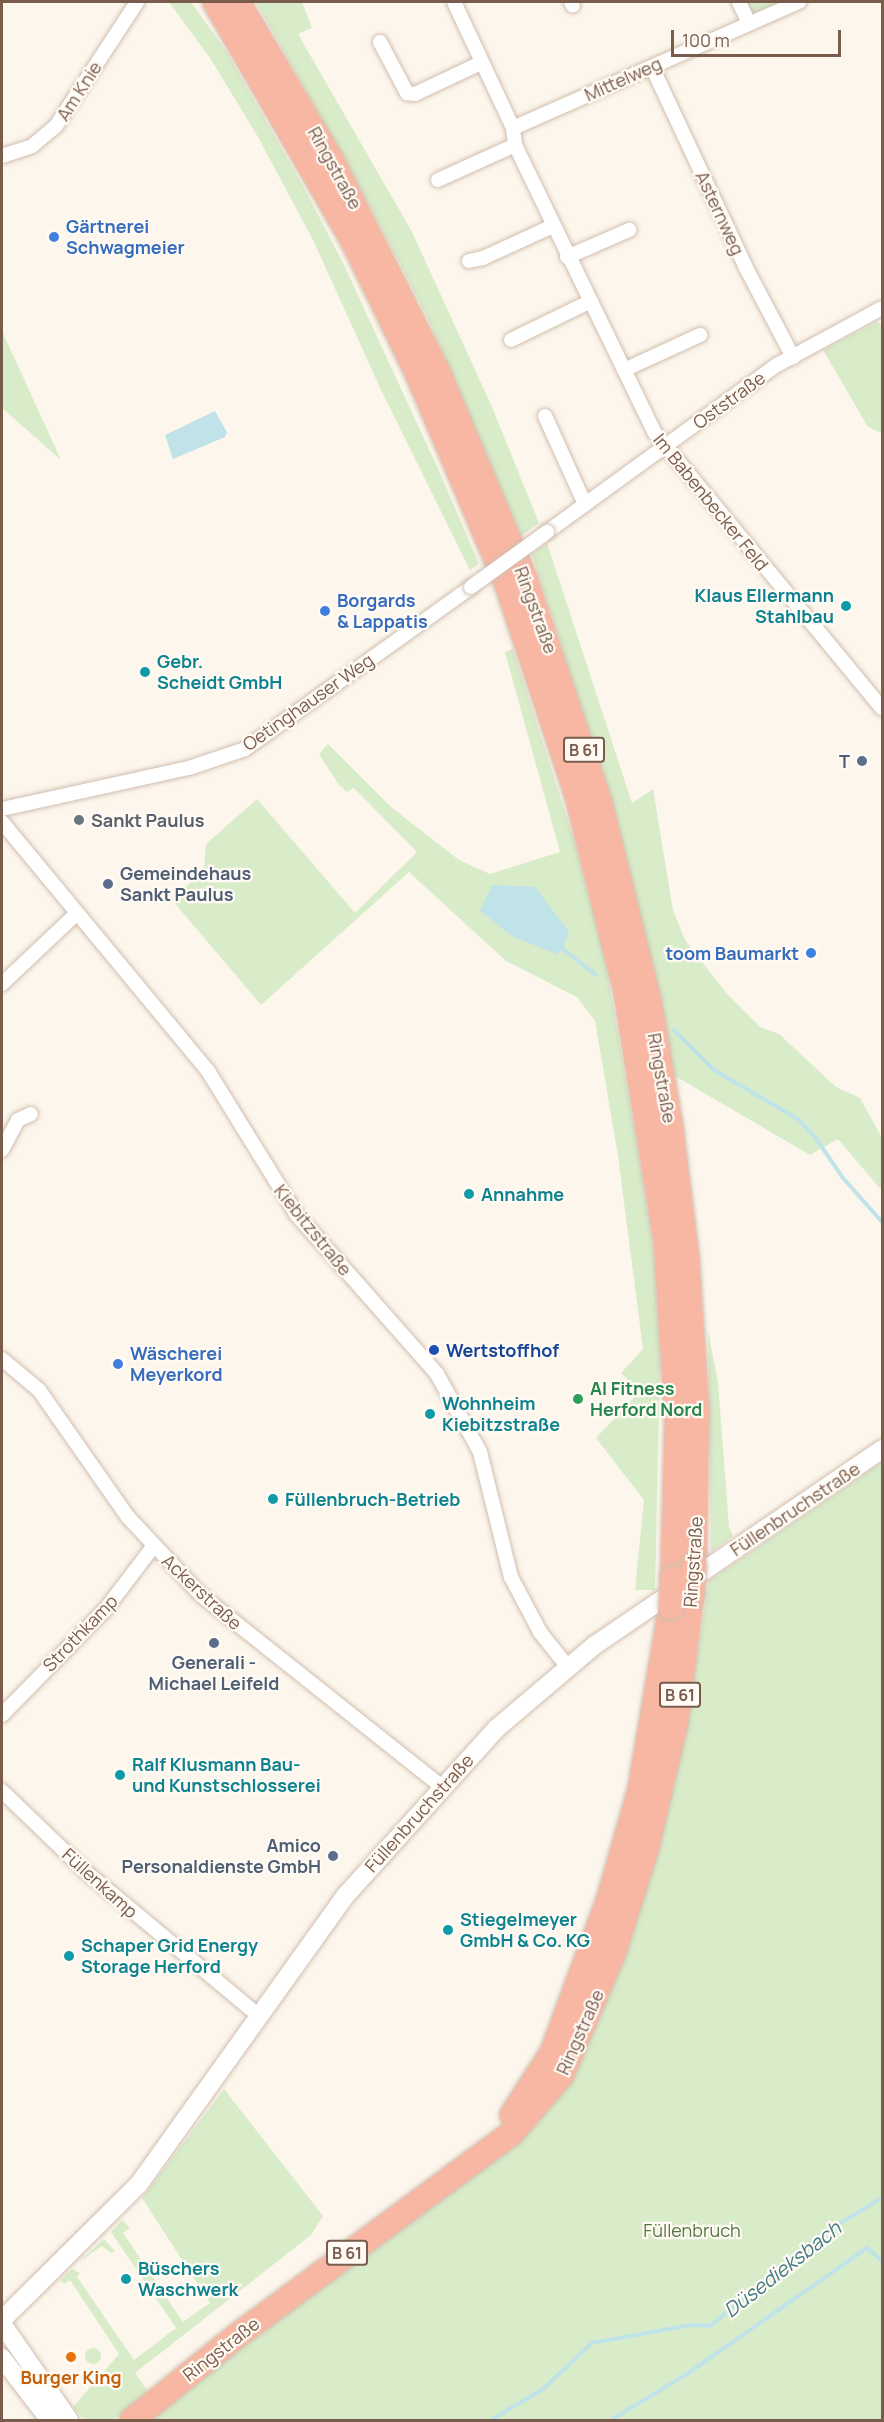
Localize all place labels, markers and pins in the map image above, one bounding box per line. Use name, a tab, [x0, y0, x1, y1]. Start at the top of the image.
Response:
place label: Gärtnerei Schwagmeier	[66, 216, 185, 258]
marker: Gärtnerei Schwagmeier	[47, 230, 61, 244]
place label: Klaus Ellermann Stahlbau	[695, 585, 834, 628]
place label: Borgards & Lappatis	[337, 590, 428, 632]
marker: Klaus Ellermann Stahlbau	[839, 599, 853, 613]
marker: Borgards & Lappatis	[318, 604, 332, 618]
place label: Gebr. Scheidt GmbH	[157, 651, 282, 694]
marker: Gebr. Scheidt GmbH	[138, 665, 152, 679]
place label: T	[839, 750, 850, 772]
marker: T	[855, 754, 869, 768]
place label: Sankt Paulus	[91, 809, 204, 831]
marker: Sankt Paulus	[72, 813, 86, 827]
place label: Gemeindehaus Sankt Paulus	[120, 863, 251, 906]
marker: Gemeindehaus Sankt Paulus	[101, 877, 115, 891]
place label: toom Baumarkt	[665, 942, 799, 964]
marker: toom Baumarkt	[804, 946, 818, 960]
place label: Annahme	[481, 1183, 564, 1205]
marker: Annahme	[462, 1187, 476, 1201]
place label: Wertstoffhof	[446, 1339, 559, 1361]
place label: Wäscherei Meyerkord	[130, 1343, 223, 1386]
marker: Wertstoffhof	[427, 1343, 441, 1357]
marker: Wäscherei Meyerkord	[111, 1357, 125, 1371]
place label: AI Fitness Herford Nord	[590, 1378, 702, 1420]
marker: AI Fitness Herford Nord	[571, 1392, 585, 1406]
place label: Wohnheim Kiebitzstraße	[442, 1393, 560, 1436]
marker: Wohnheim Kiebitzstraße	[423, 1407, 437, 1421]
place label: Füllenbruch-Betrieb	[285, 1488, 460, 1510]
marker: Füllenbruch-Betrieb	[266, 1492, 280, 1506]
marker: Generali - Michael Leifeld	[207, 1636, 221, 1650]
place label: Generali - Michael Leifeld	[149, 1652, 279, 1694]
place label: Ralf Klusmann Bau- und Kunstschlosserei	[132, 1754, 321, 1796]
marker: Ralf Klusmann Bau- und Kunstschlosserei	[113, 1768, 127, 1782]
place label: Amico Personaldienste GmbH	[122, 1835, 321, 1878]
marker: Amico Personaldienste GmbH	[326, 1849, 340, 1863]
place label: Stiegelmeyer GmbH & Co. KG	[460, 1909, 590, 1952]
marker: Stiegelmeyer GmbH & Co. KG	[441, 1923, 455, 1937]
place label: Schaper Grid Energy Storage Herford	[81, 1935, 258, 1978]
marker: Schaper Grid Energy Storage Herford	[62, 1949, 76, 1963]
place label: Büschers Waschwerk	[138, 2258, 238, 2300]
marker: Büschers Waschwerk	[119, 2272, 133, 2286]
marker: Burger King	[64, 2350, 78, 2364]
place label: Burger King	[20, 2366, 122, 2388]

